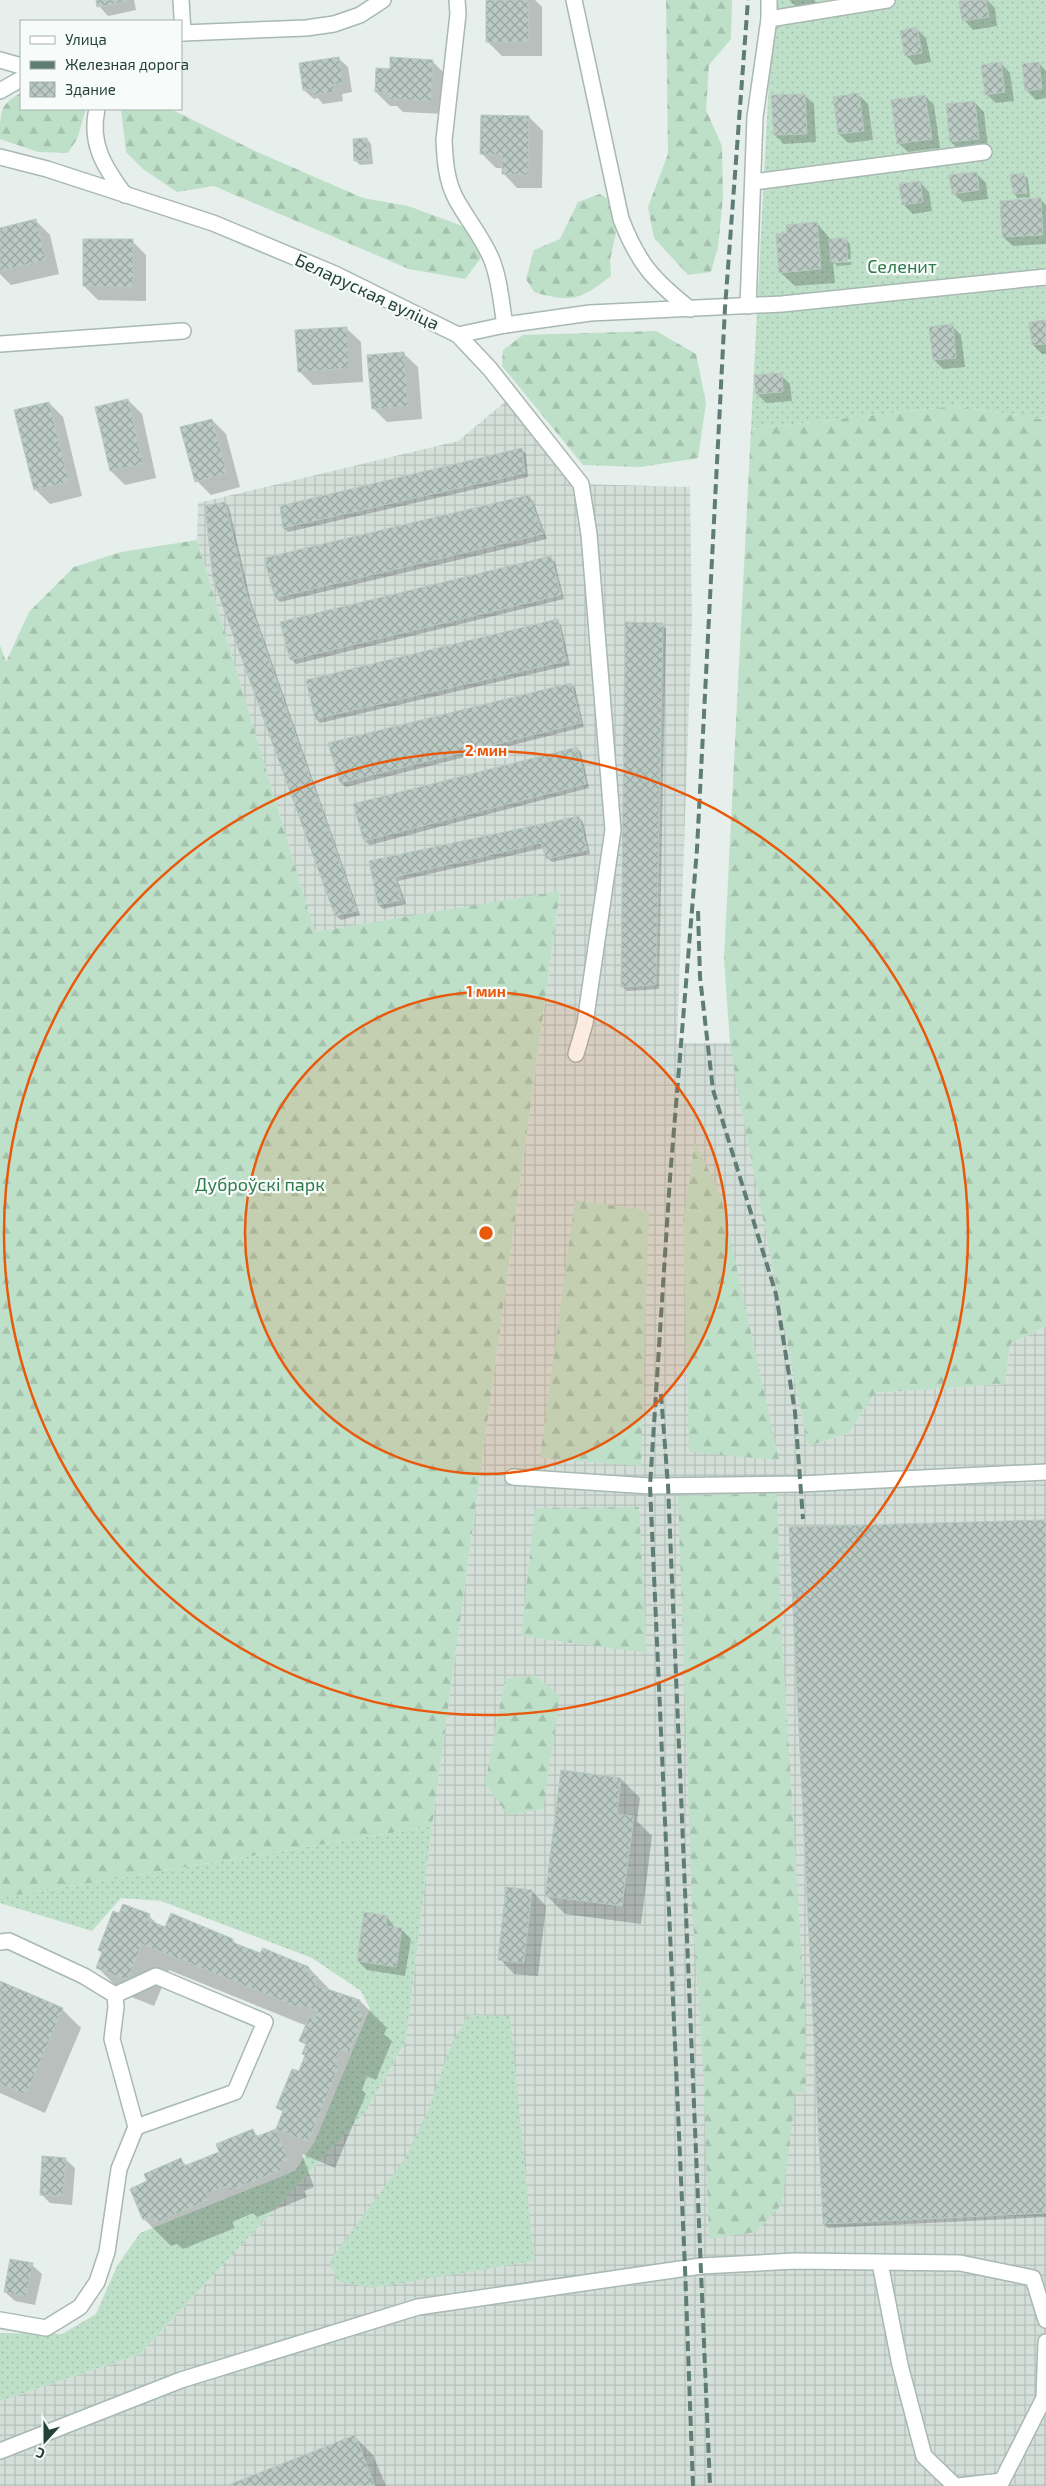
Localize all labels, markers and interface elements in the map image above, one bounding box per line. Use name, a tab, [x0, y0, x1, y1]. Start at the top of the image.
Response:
legend	[20, 20, 182, 110]
text: Улица	[65, 30, 107, 48]
text: Железная дорога	[65, 55, 189, 73]
text: Здание	[65, 80, 116, 98]
street label: Беларуская вуліца	[292, 248, 443, 334]
park label: Селенит	[867, 255, 937, 277]
text: 2 мин	[465, 741, 507, 759]
text: 1 мин	[466, 982, 506, 1000]
park label: Дуброўскі парк	[195, 1173, 325, 1195]
centre of rings	[477, 1224, 495, 1242]
north arrow	[20, 2416, 70, 2466]
text: С	[33, 2444, 47, 2463]

